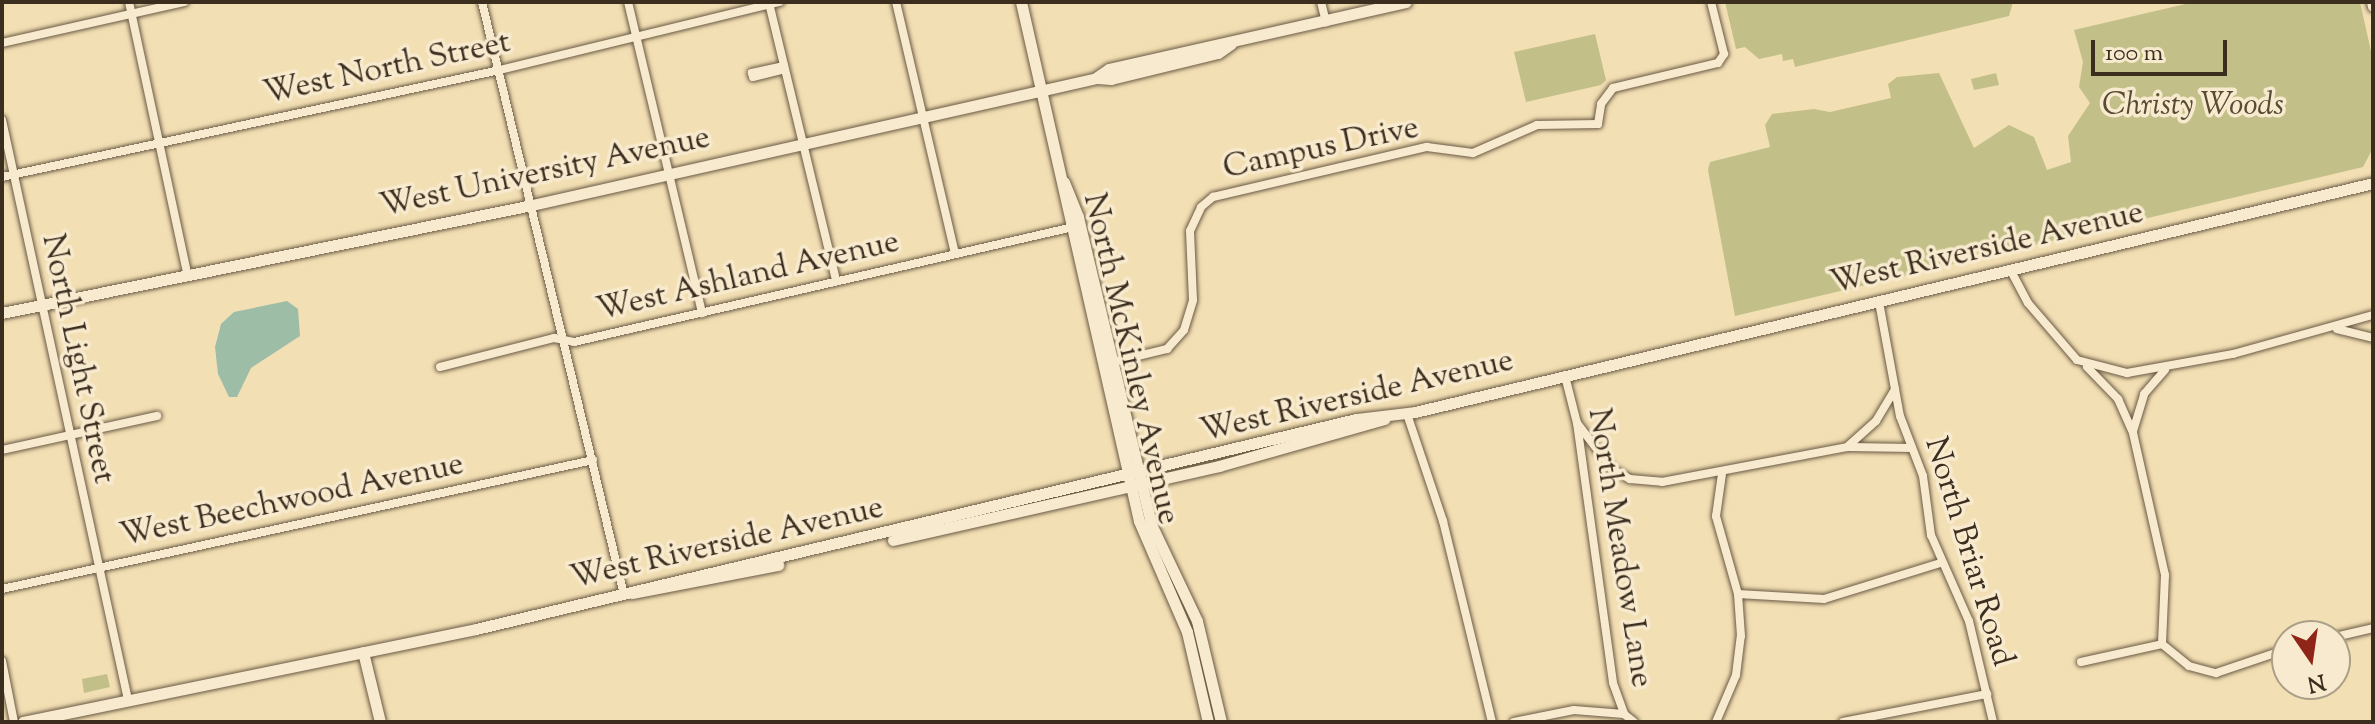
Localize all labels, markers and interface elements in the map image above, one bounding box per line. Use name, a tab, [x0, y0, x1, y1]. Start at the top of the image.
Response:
street label: West North Street	[260, 24, 514, 114]
scale bar	[2095, 24, 2231, 74]
text: 100 m	[2105, 37, 2163, 71]
park label: Christy Woods	[2102, 87, 2284, 125]
street label: Campus Drive	[1220, 110, 1422, 188]
street label: West University Avenue	[376, 119, 714, 227]
street label: North McKinley Avenue	[1073, 190, 1187, 528]
street label: West Riverside Avenue	[1827, 194, 2147, 304]
street label: West Ashland Avenue	[593, 224, 903, 330]
street label: North Light Street	[32, 231, 122, 487]
street label: West Riverside Avenue	[1197, 342, 1517, 452]
street label: North Meadow Lane	[1578, 406, 1660, 690]
street label: North Briar Road	[1915, 433, 2021, 671]
street label: West Beechwood Avenue	[117, 446, 467, 556]
street label: West Riverside Avenue	[567, 489, 887, 599]
north arrow	[2271, 620, 2351, 700]
text: N	[2304, 664, 2328, 699]

